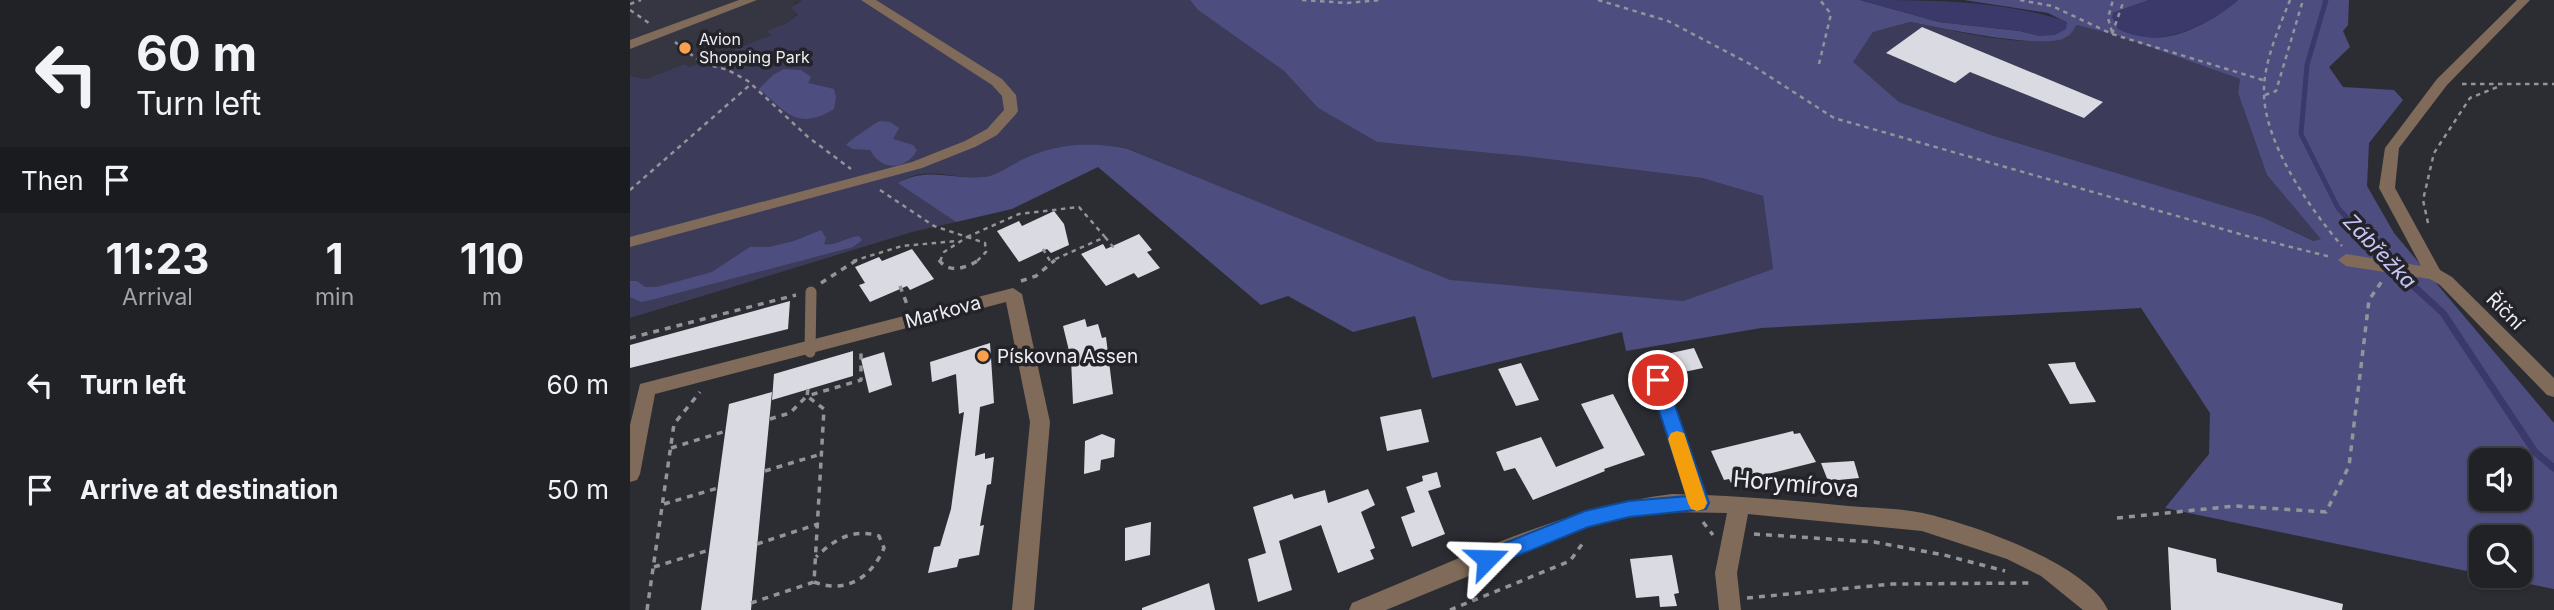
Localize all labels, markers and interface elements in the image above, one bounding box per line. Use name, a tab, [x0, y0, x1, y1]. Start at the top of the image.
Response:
text: 60 m	[136, 24, 257, 83]
icon: left	[21, 28, 112, 119]
place label: Avion Shopping Park	[699, 29, 810, 67]
marker: Avion Shopping Park	[677, 40, 693, 56]
text: Turn left	[136, 84, 261, 123]
icon: arrive	[98, 161, 136, 199]
text: Then	[21, 165, 84, 196]
water label: Zábřežka	[2338, 209, 2422, 294]
text: 11:23	[106, 233, 209, 284]
text: 1	[326, 233, 344, 284]
text: 110	[460, 233, 524, 284]
text: Arrival	[122, 283, 193, 311]
text: min	[315, 283, 354, 311]
text: m	[482, 283, 502, 311]
street label: Říční	[2481, 287, 2529, 335]
street label: Markova	[903, 291, 983, 333]
place label: Pískovna Assen	[997, 345, 1138, 368]
marker: Pískovna Assen	[975, 348, 991, 364]
pin	[1628, 350, 1688, 410]
icon: arrive	[1639, 361, 1677, 399]
icon: left	[21, 366, 59, 404]
text: Turn left	[80, 369, 186, 400]
text: 60 m	[546, 369, 609, 400]
map controls	[2469, 448, 2532, 588]
button: sound	[2469, 448, 2532, 511]
street label: Horymírova	[1732, 465, 1860, 503]
icon: arrive	[21, 471, 59, 509]
text: Arrive at destination	[80, 474, 339, 505]
text: 50 m	[547, 474, 609, 505]
position arrow	[1450, 522, 1524, 596]
button: search	[2469, 525, 2532, 588]

